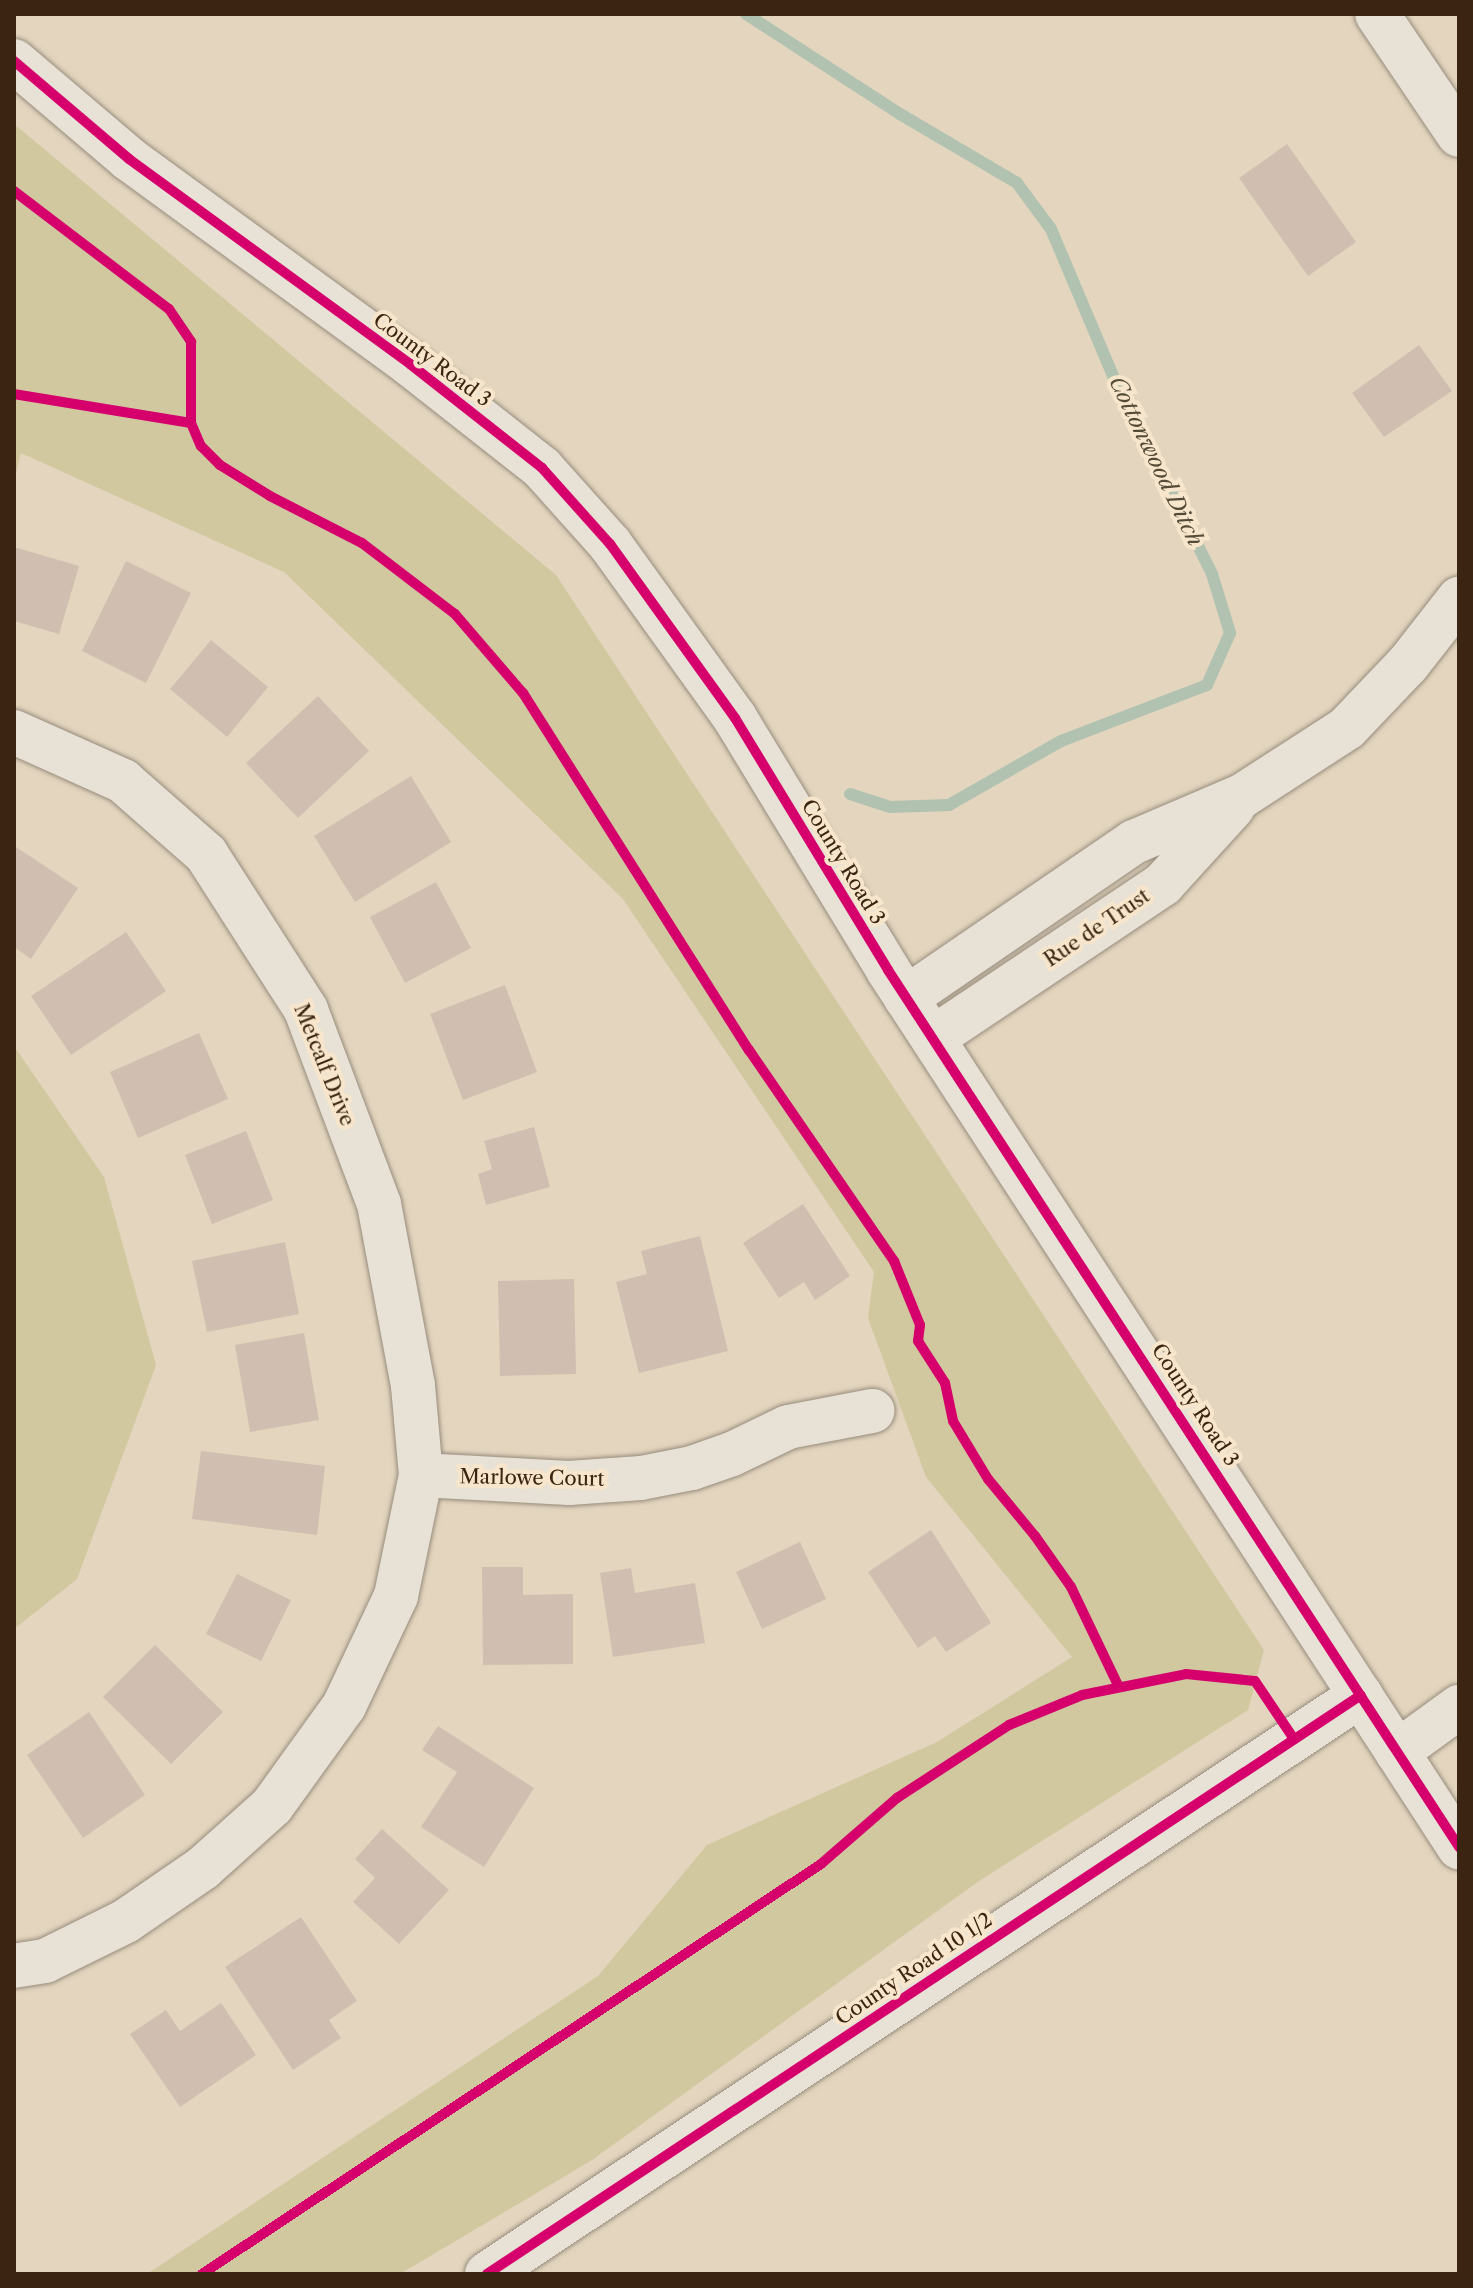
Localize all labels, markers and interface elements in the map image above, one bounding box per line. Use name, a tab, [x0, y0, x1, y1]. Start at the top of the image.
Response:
street label: County Road 3	[368, 308, 496, 412]
water label: Cottonwood Ditch	[1103, 372, 1209, 550]
street label: County Road 3	[796, 795, 890, 929]
street label: Rue de Trust	[1040, 884, 1154, 972]
street label: Metcalf Drive	[289, 1000, 359, 1130]
street label: County Road 3	[1146, 1339, 1244, 1471]
street label: Marlowe Court	[459, 1465, 605, 1491]
street label: County Road 10 1/2	[831, 1907, 997, 2031]

